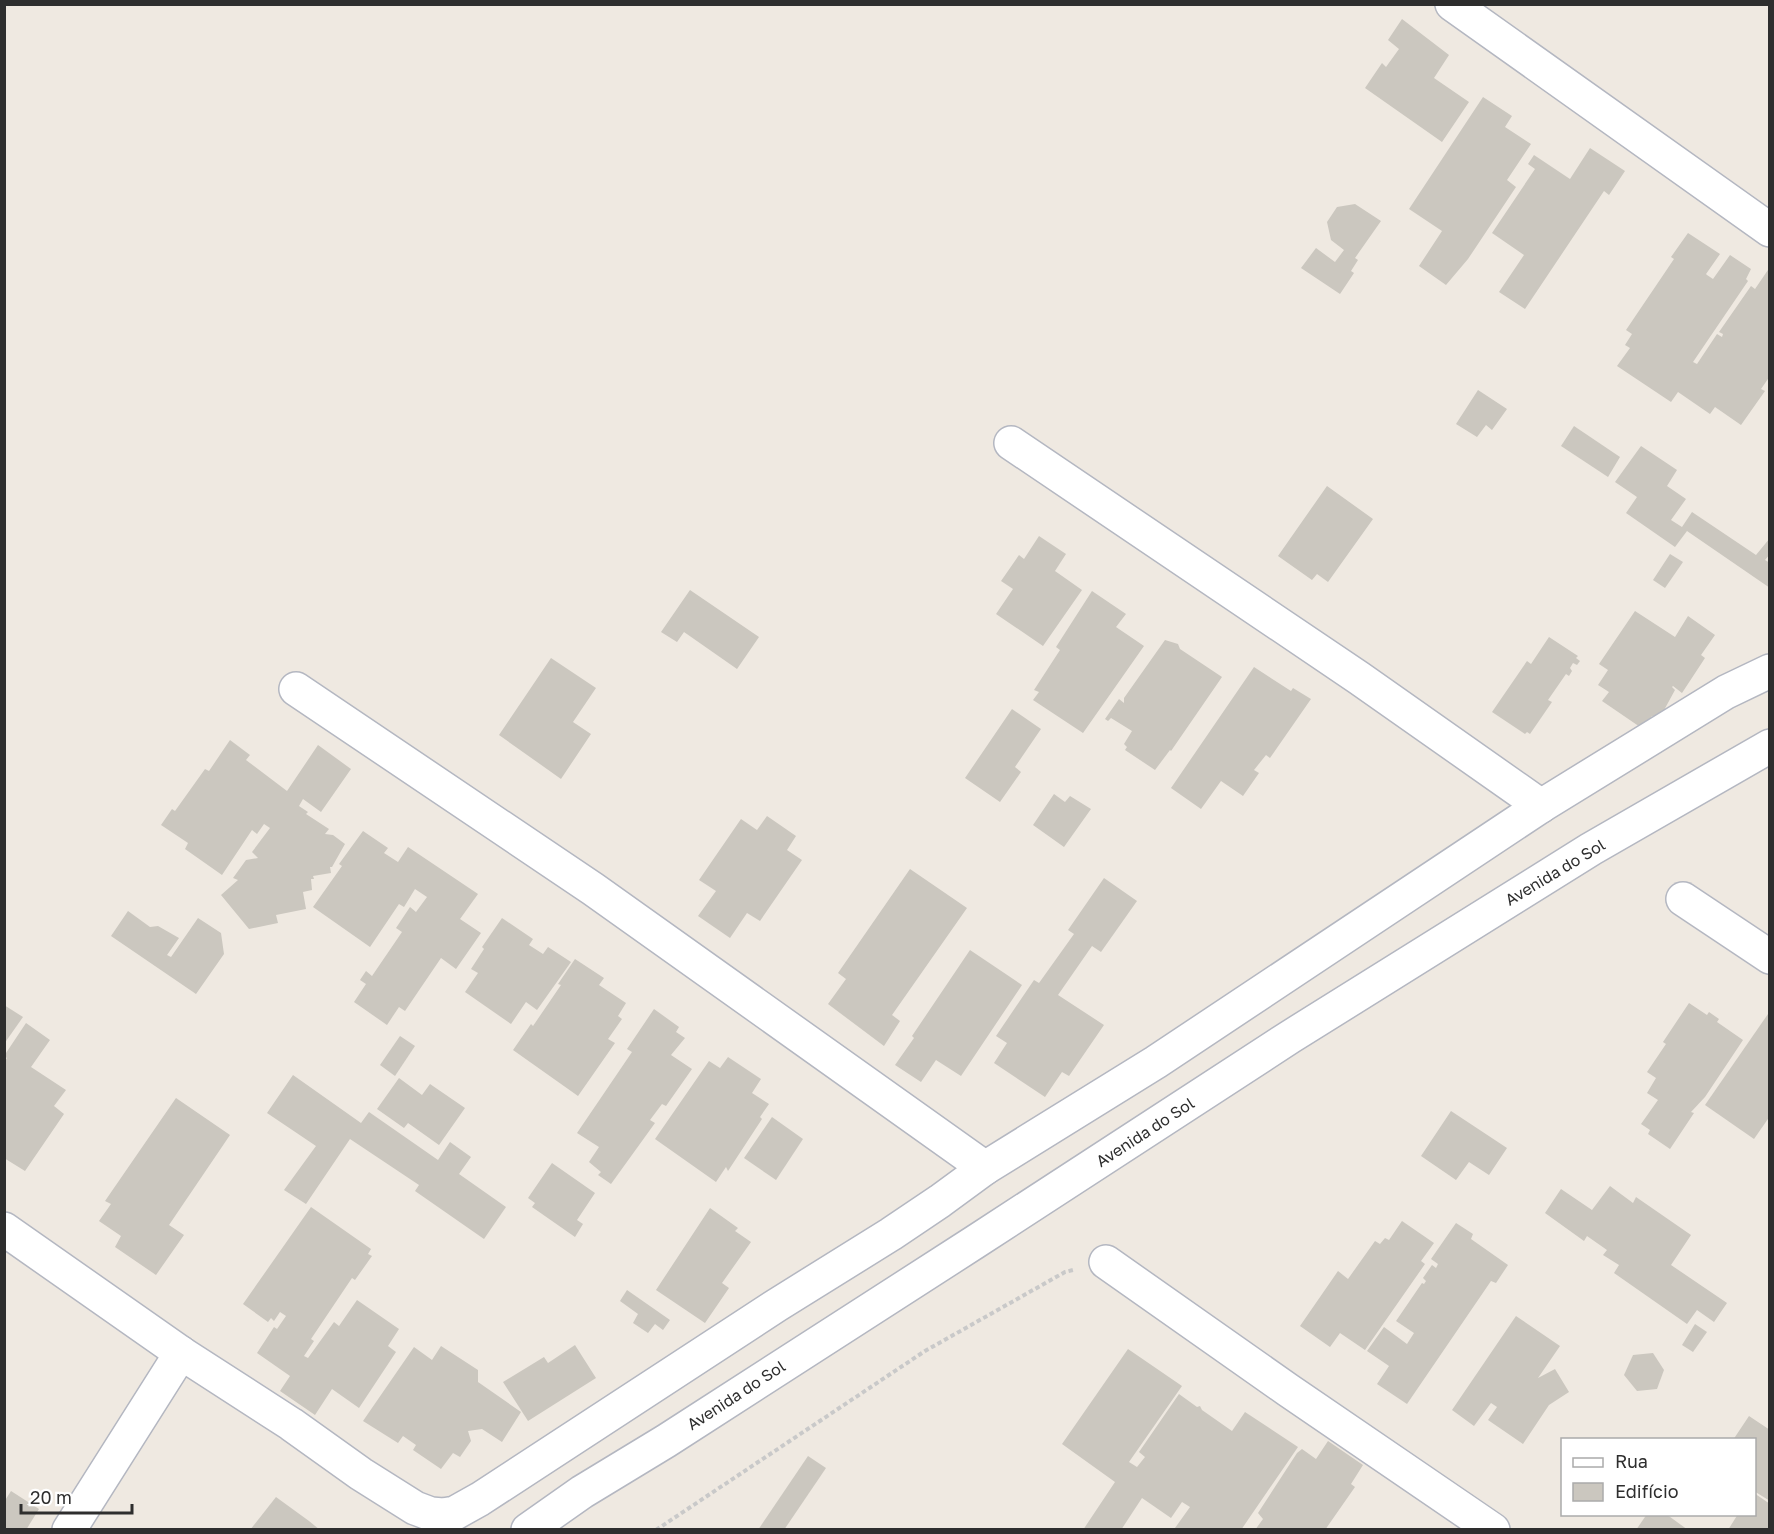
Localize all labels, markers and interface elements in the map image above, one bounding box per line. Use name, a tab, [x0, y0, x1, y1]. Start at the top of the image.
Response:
street label: Avenida do Sol	[1501, 834, 1609, 910]
street label: Avenida do Sol	[1092, 1093, 1198, 1171]
street label: Avenida do Sol	[683, 1356, 789, 1434]
legend	[1561, 1438, 1756, 1516]
text: Rua	[1615, 1450, 1648, 1472]
scale bar	[21, 1477, 132, 1515]
text: Edifício	[1615, 1480, 1679, 1502]
text: 20 m	[30, 1486, 72, 1508]

